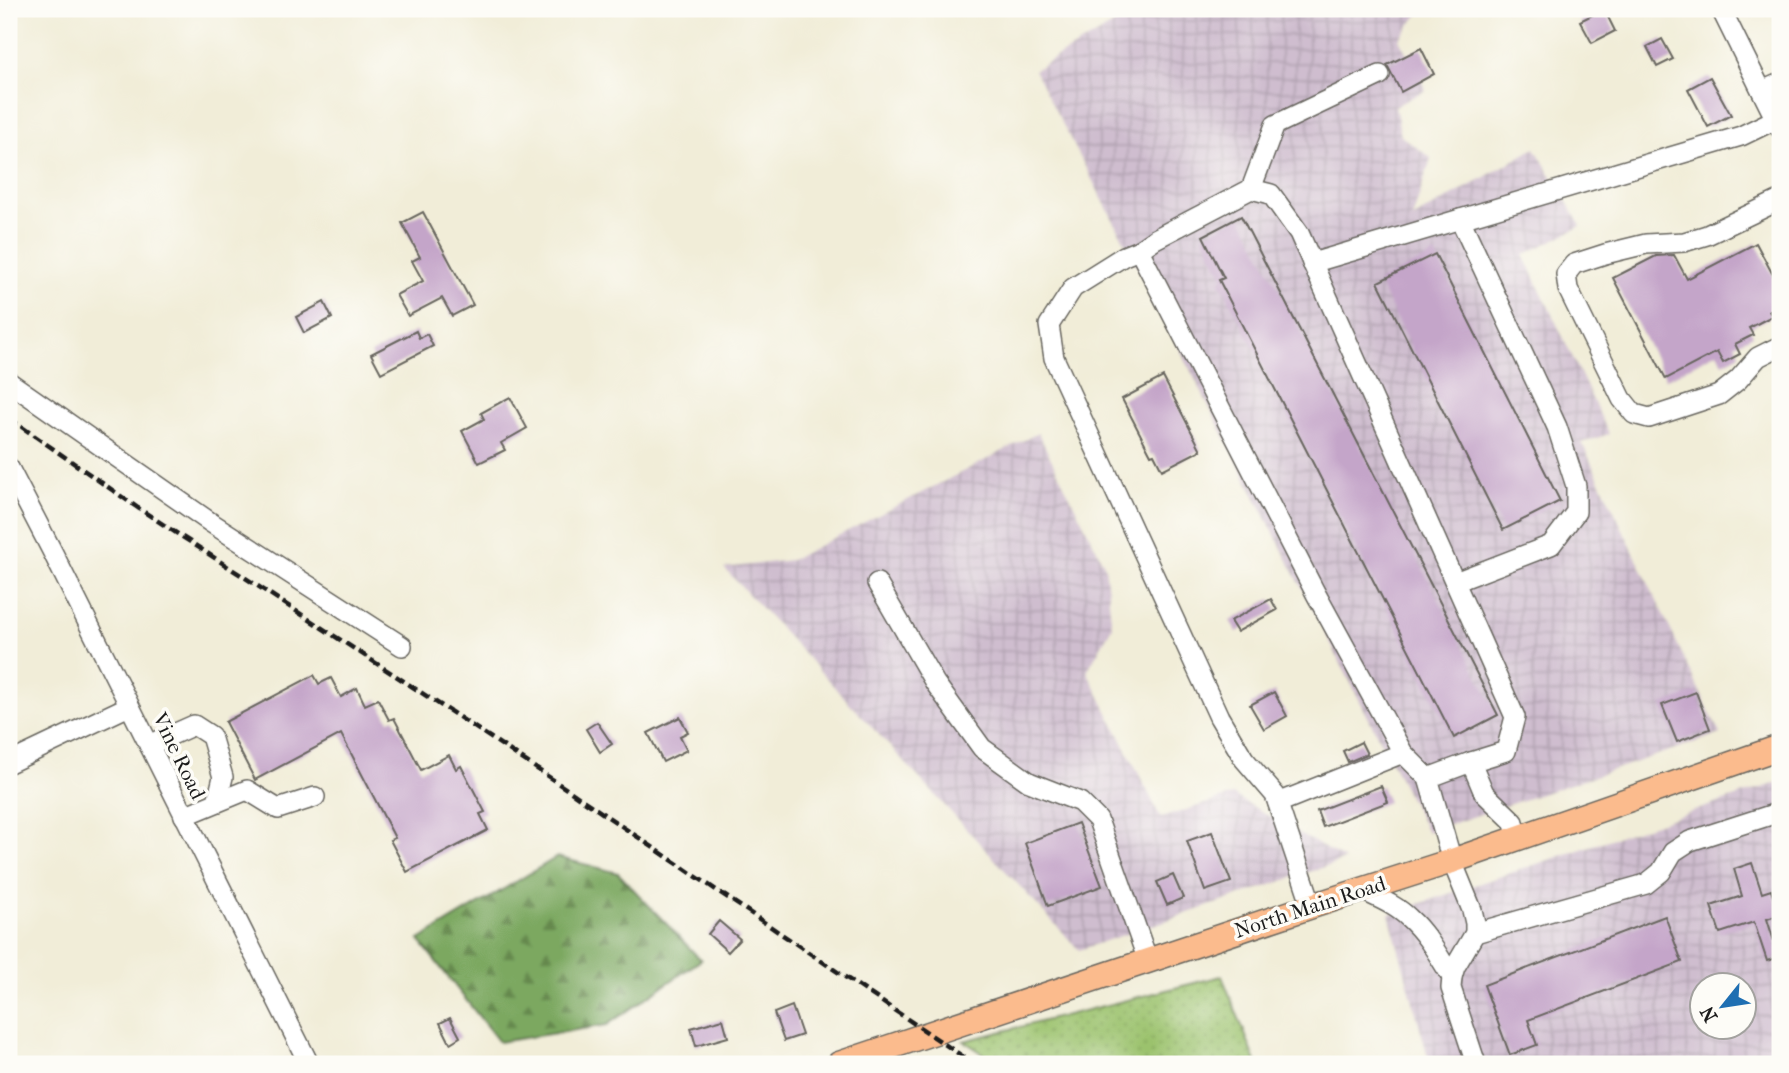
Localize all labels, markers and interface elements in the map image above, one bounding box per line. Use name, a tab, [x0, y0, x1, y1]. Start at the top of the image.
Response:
street label: Vine Road	[147, 708, 211, 804]
street label: North Main Road	[1231, 871, 1389, 943]
north arrow	[1688, 972, 1758, 1042]
text: N	[1696, 1002, 1722, 1026]

